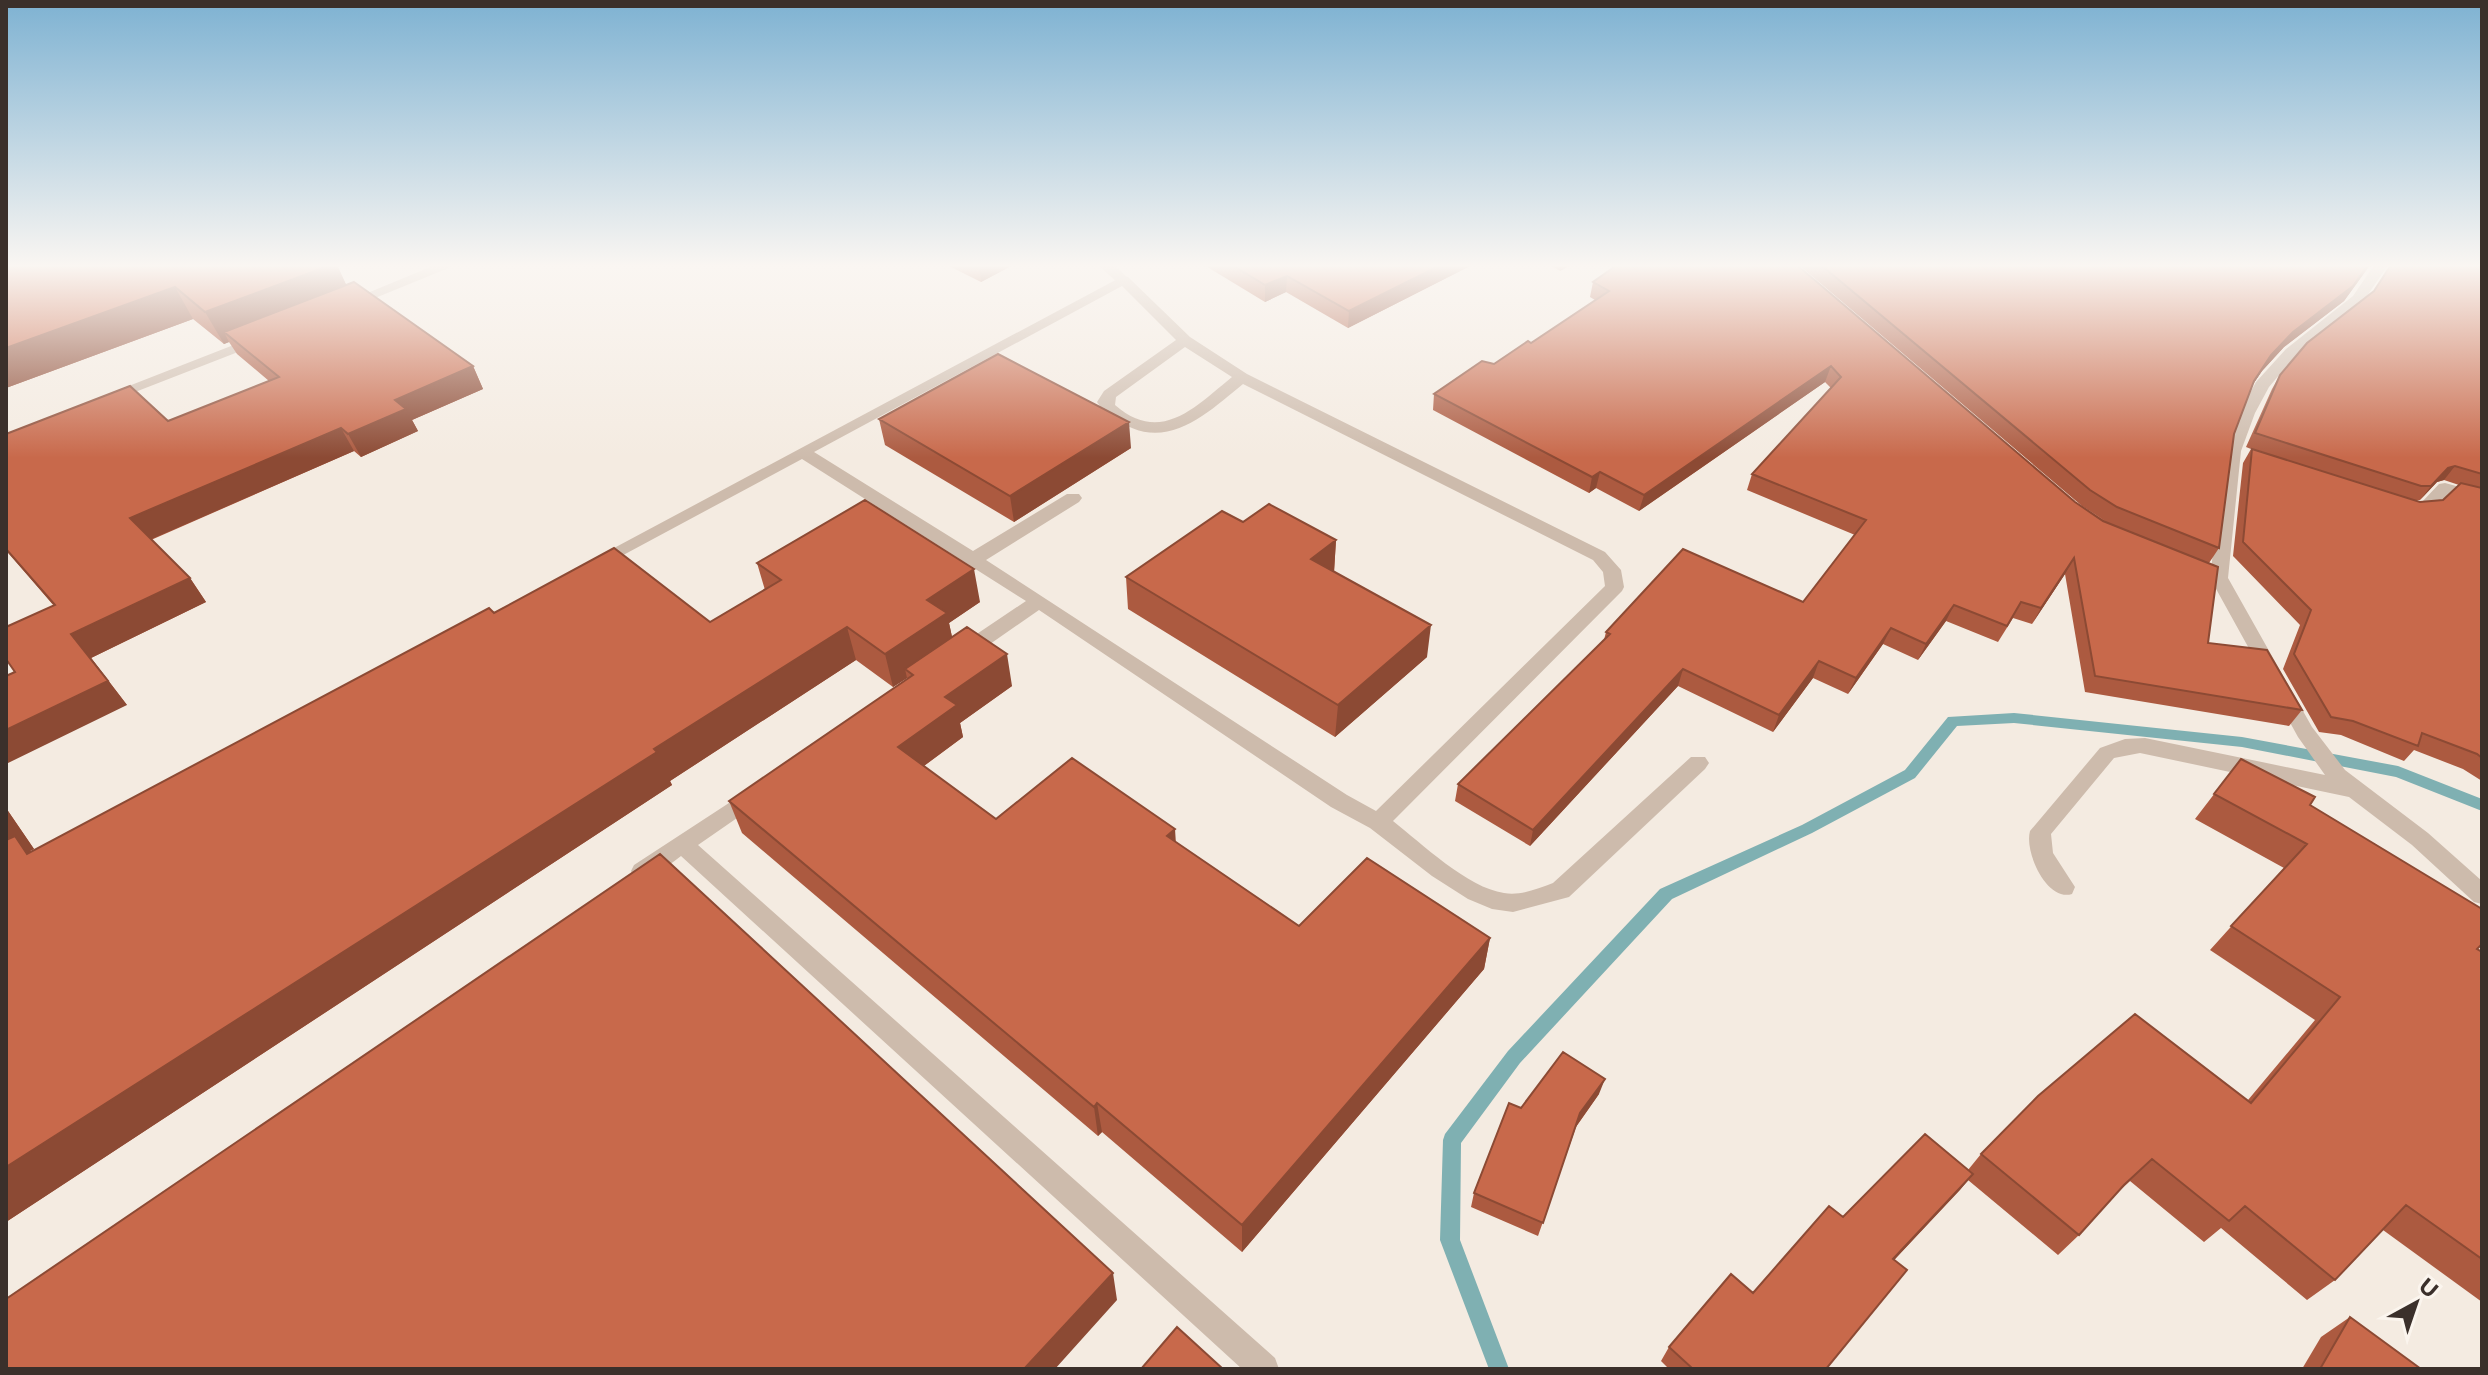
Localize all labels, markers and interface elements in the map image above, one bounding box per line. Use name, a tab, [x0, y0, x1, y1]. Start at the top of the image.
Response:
north arrow	[2376, 1263, 2456, 1343]
text: U	[2413, 1272, 2444, 1304]

